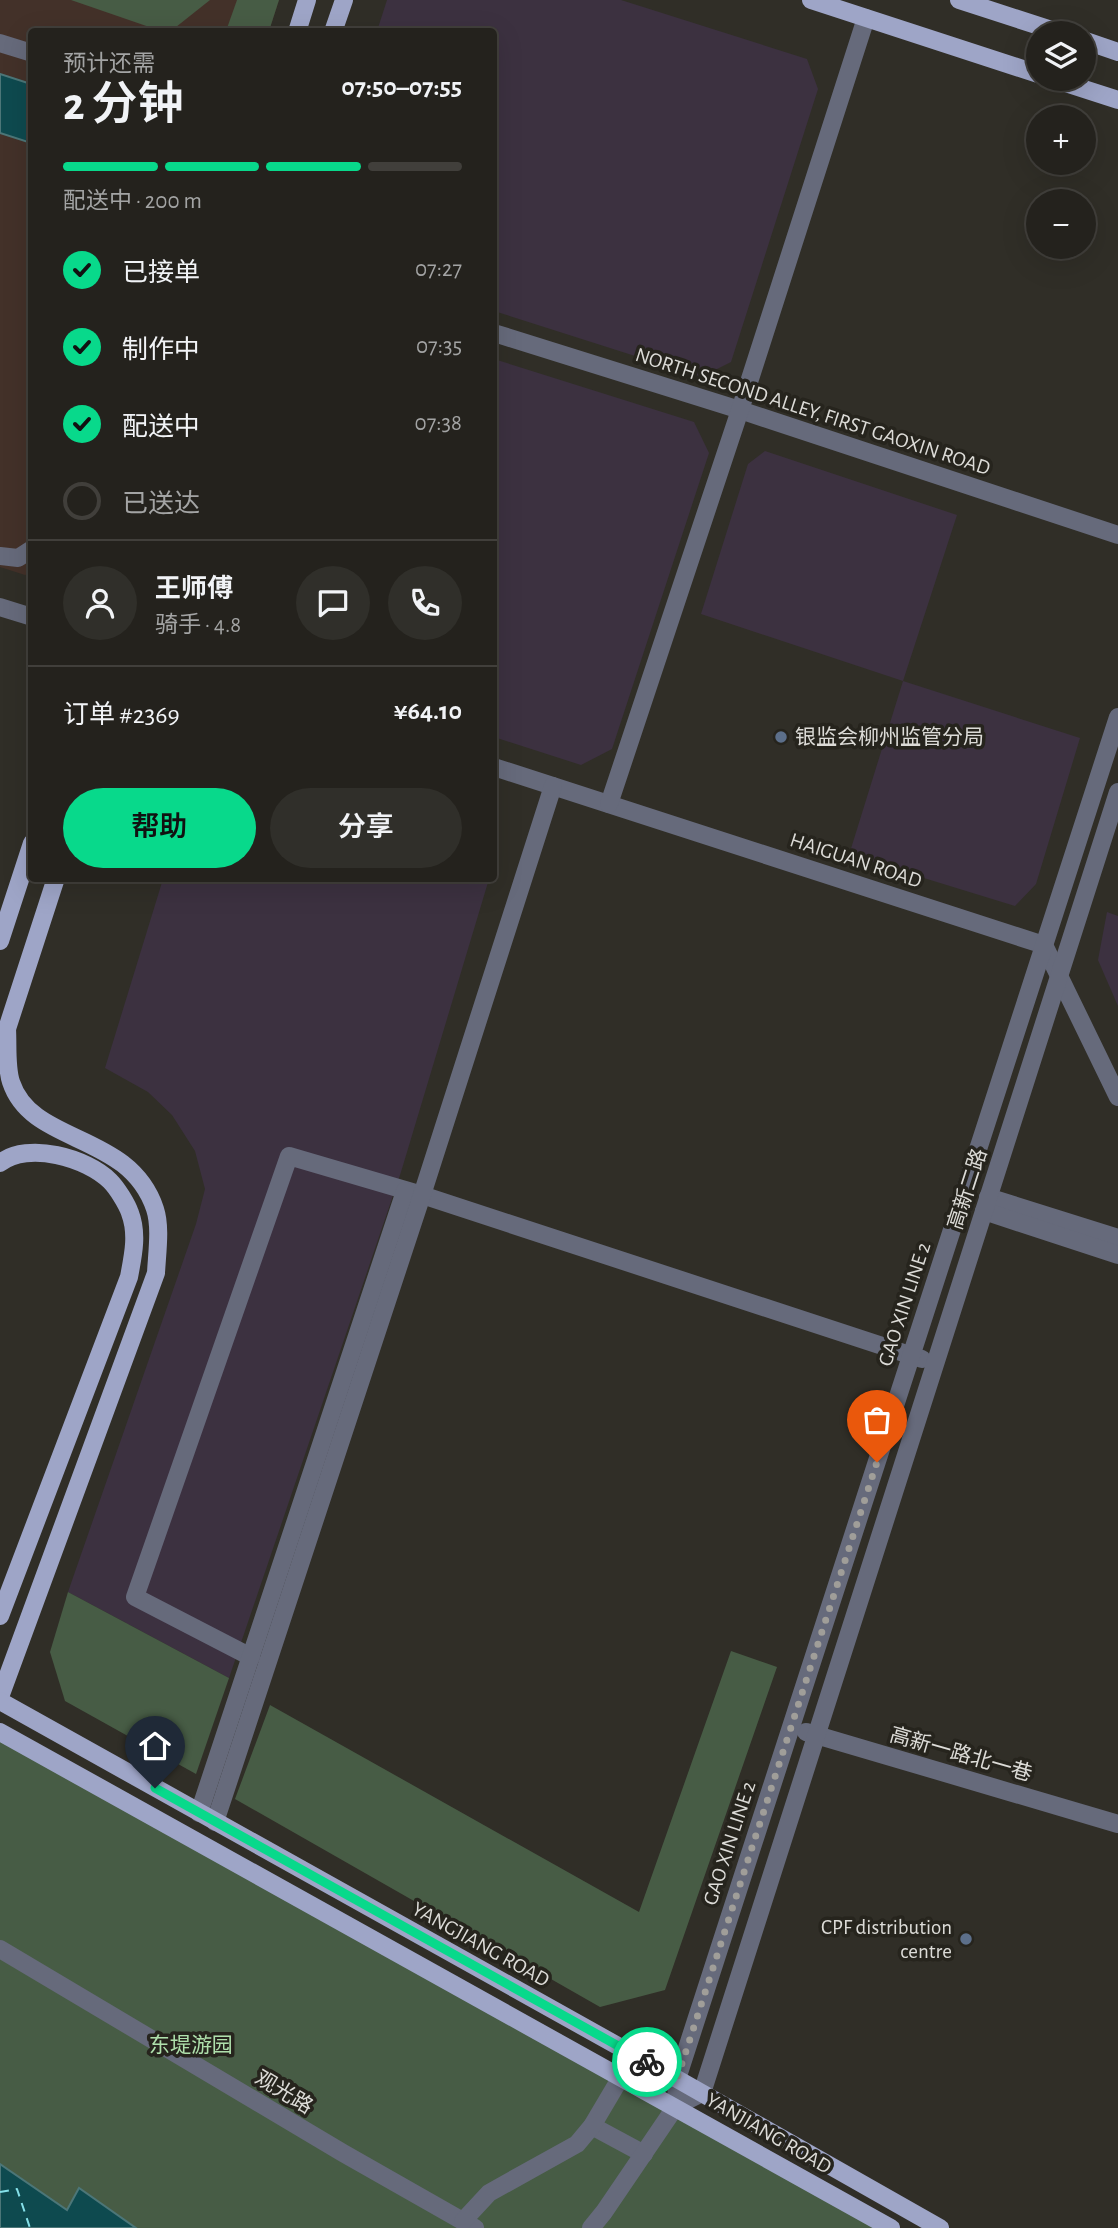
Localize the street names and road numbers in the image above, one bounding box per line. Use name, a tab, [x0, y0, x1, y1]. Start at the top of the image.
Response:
street label: NORTH SECOND ALLEY, FIRST GAOXIN ROAD	[633, 344, 993, 479]
street label: HAIGUAN ROAD	[787, 829, 924, 892]
street label: 高新二路	[944, 1146, 990, 1232]
street label: GAO XIN LINE 2	[875, 1240, 934, 1369]
street label: 高新一路北一巷	[887, 1723, 1035, 1785]
street label: GAO XIN LINE 2	[700, 1779, 759, 1908]
street label: YANGJIANG ROAD	[409, 1898, 553, 1991]
street label: 观光路	[251, 2066, 317, 2118]
street label: YANJIANG ROAD	[702, 2089, 835, 2178]

